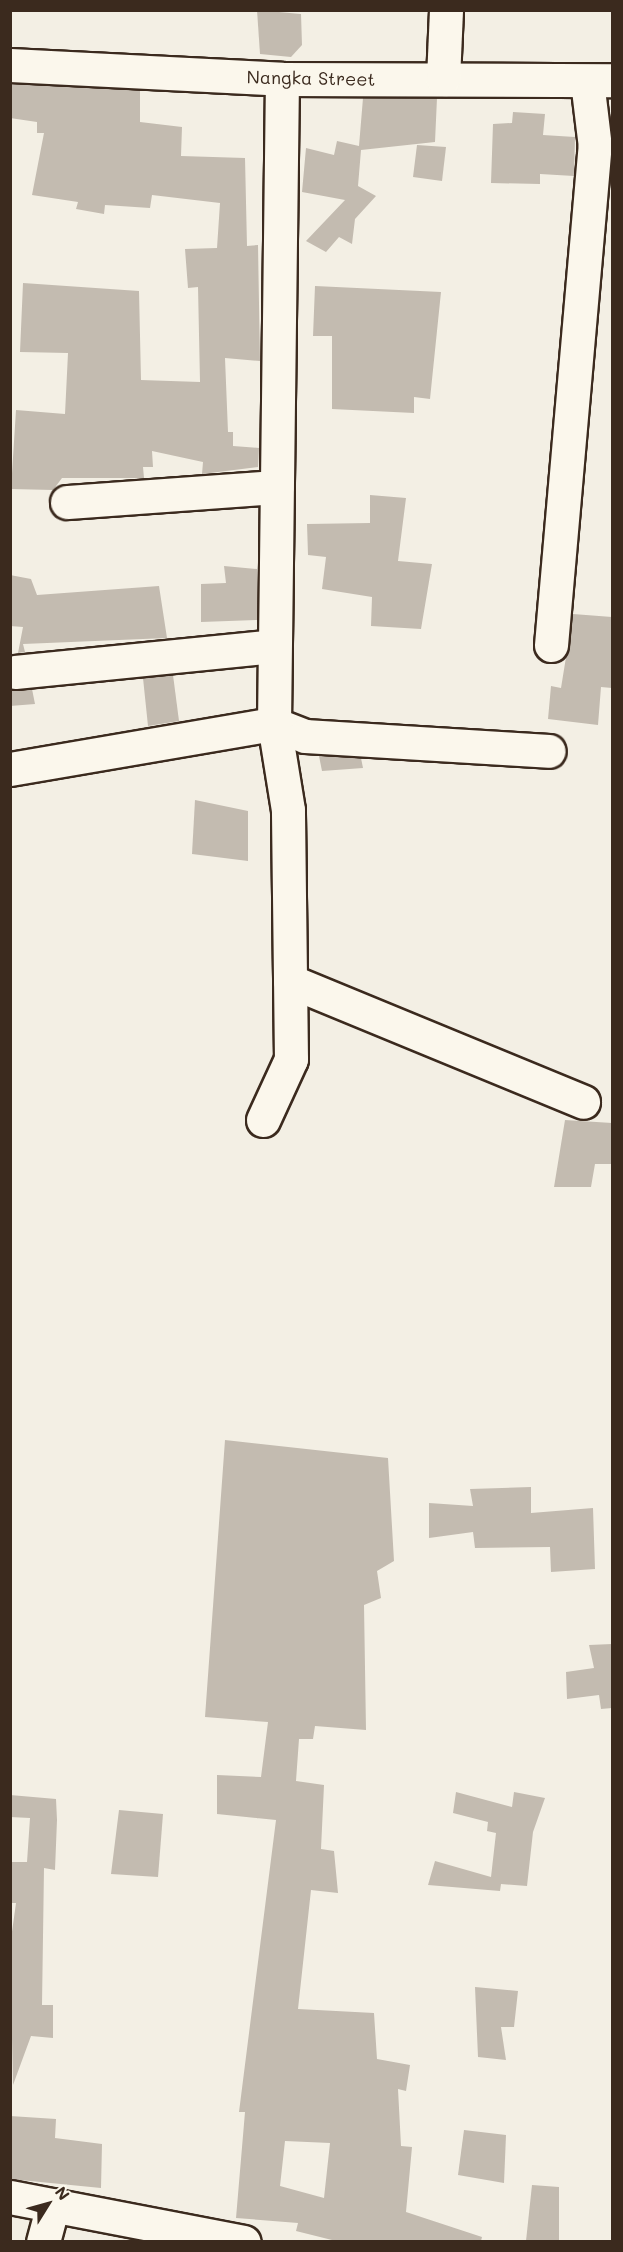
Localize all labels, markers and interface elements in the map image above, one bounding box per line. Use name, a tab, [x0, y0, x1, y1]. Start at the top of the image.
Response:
street label: Nangka Street	[246, 66, 376, 90]
north arrow	[18, 2174, 78, 2234]
text: N	[51, 2182, 75, 2204]

